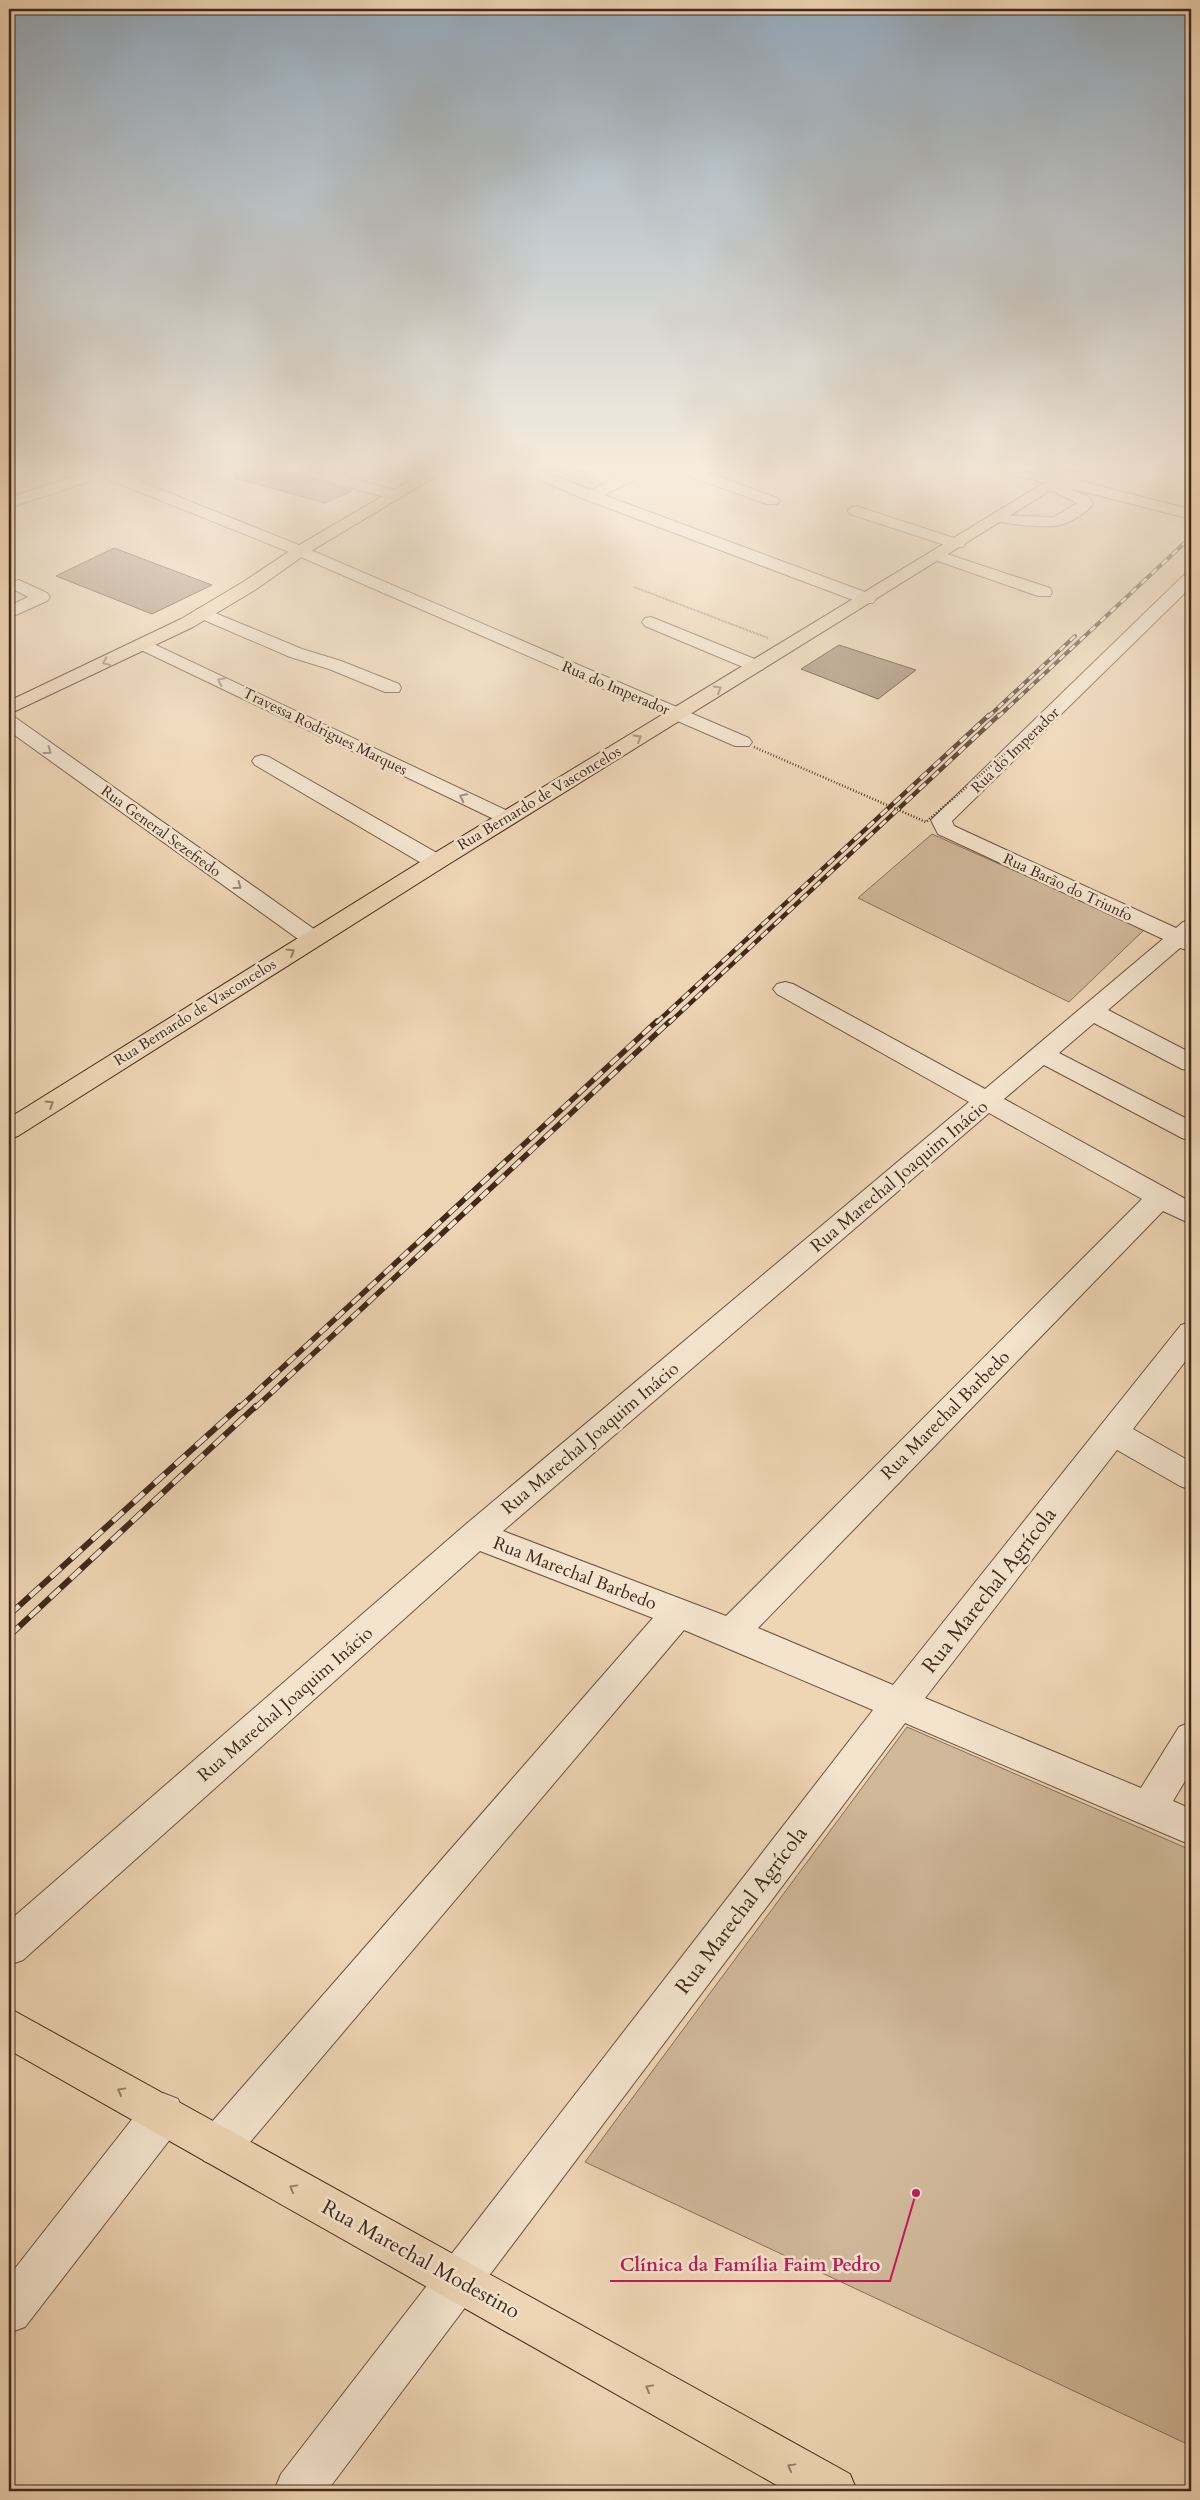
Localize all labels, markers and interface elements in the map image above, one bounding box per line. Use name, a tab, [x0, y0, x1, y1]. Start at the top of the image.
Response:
one-way arrow	[102, 656, 111, 666]
street label: Rua do Imperador	[559, 656, 673, 720]
one-way arrow	[218, 678, 227, 688]
street label: Travessa Rodrigues Marques	[239, 682, 411, 780]
one-way arrow	[713, 686, 722, 696]
street label: Rua do Imperador	[967, 702, 1064, 797]
one-way arrow	[632, 734, 641, 744]
street label: Rua Bernardo de Vasconcelos	[453, 741, 625, 855]
one-way arrow	[43, 744, 52, 754]
street label: Rua General Sezefredo	[97, 781, 225, 881]
one-way arrow	[459, 793, 468, 803]
street label: Rua Barão do Triunfo	[1000, 848, 1136, 926]
one-way arrow	[232, 880, 241, 888]
one-way arrow	[286, 949, 295, 959]
street label: Rua Bernardo de Vasconcelos	[110, 954, 280, 1070]
street label: Rua Marechal Joaquim Inácio	[805, 1094, 994, 1258]
one-way arrow	[44, 1101, 54, 1110]
street label: Rua Marechal Barbedo	[875, 1345, 1016, 1486]
street label: Rua Marechal Joaquim Inácio	[496, 1356, 685, 1520]
street label: Rua Marechal Agrícola	[915, 1501, 1064, 1679]
street label: Rua Marechal Barbedo	[489, 1531, 661, 1616]
street label: Rua Marechal Joaquim Inácio	[192, 1621, 379, 1788]
street label: Rua Marechal Agrícola	[669, 1820, 814, 2000]
one-way arrow	[117, 2087, 126, 2097]
one-way arrow	[289, 2184, 298, 2194]
street label: Rua Marechal Modestino	[316, 2193, 525, 2326]
callout: Clínica da Família Faim Pedro	[610, 2247, 890, 2281]
text: Clínica da Família Faim Pedro	[620, 2252, 880, 2278]
one-way arrow	[645, 2384, 654, 2394]
one-way arrow	[787, 2464, 796, 2474]

